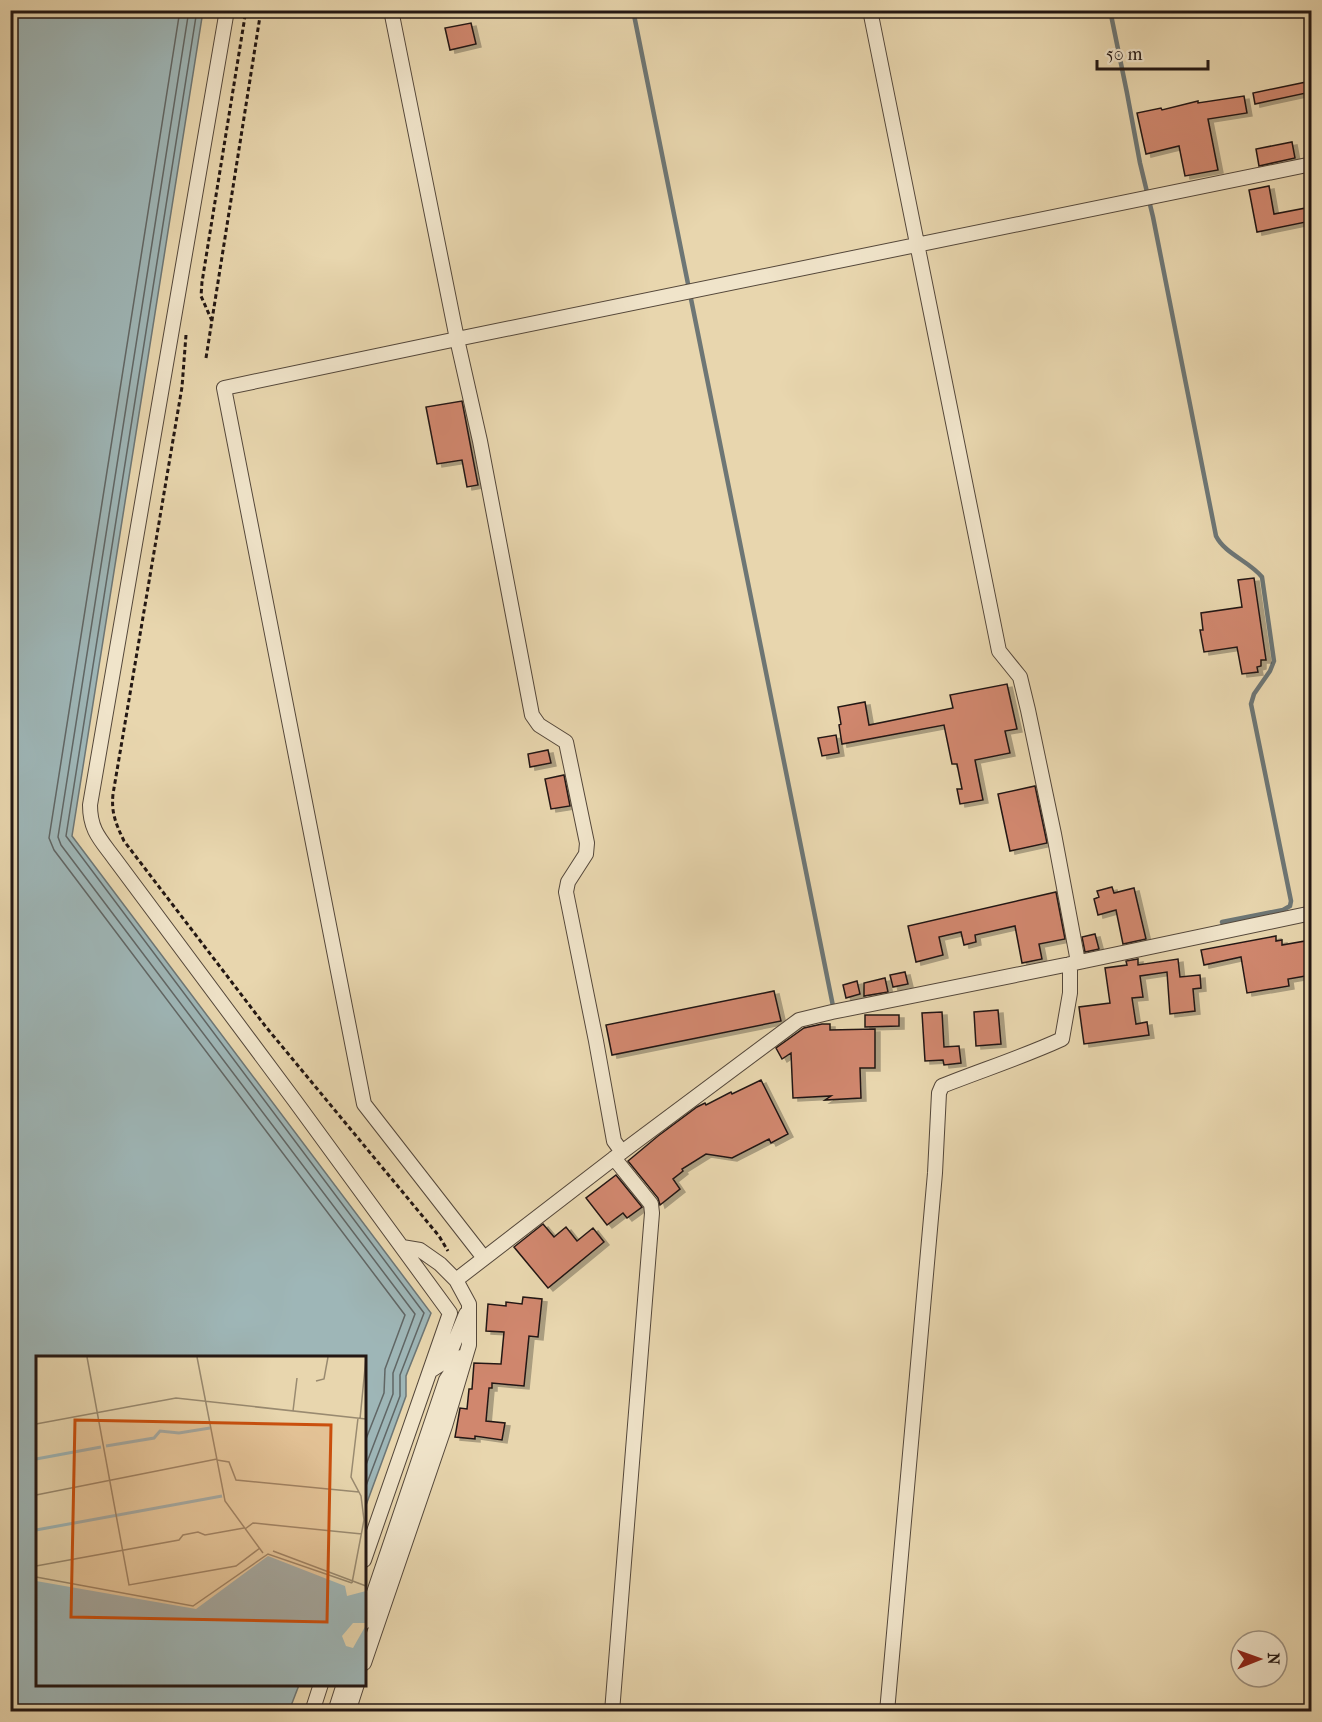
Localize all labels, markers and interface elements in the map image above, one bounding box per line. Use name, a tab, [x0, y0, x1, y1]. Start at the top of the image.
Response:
scale bar	[1097, 33, 1208, 71]
text: 50 m	[1106, 44, 1143, 65]
inset map	[36, 1356, 366, 1686]
north arrow	[1229, 1629, 1289, 1689]
text: N	[1264, 1653, 1283, 1666]

